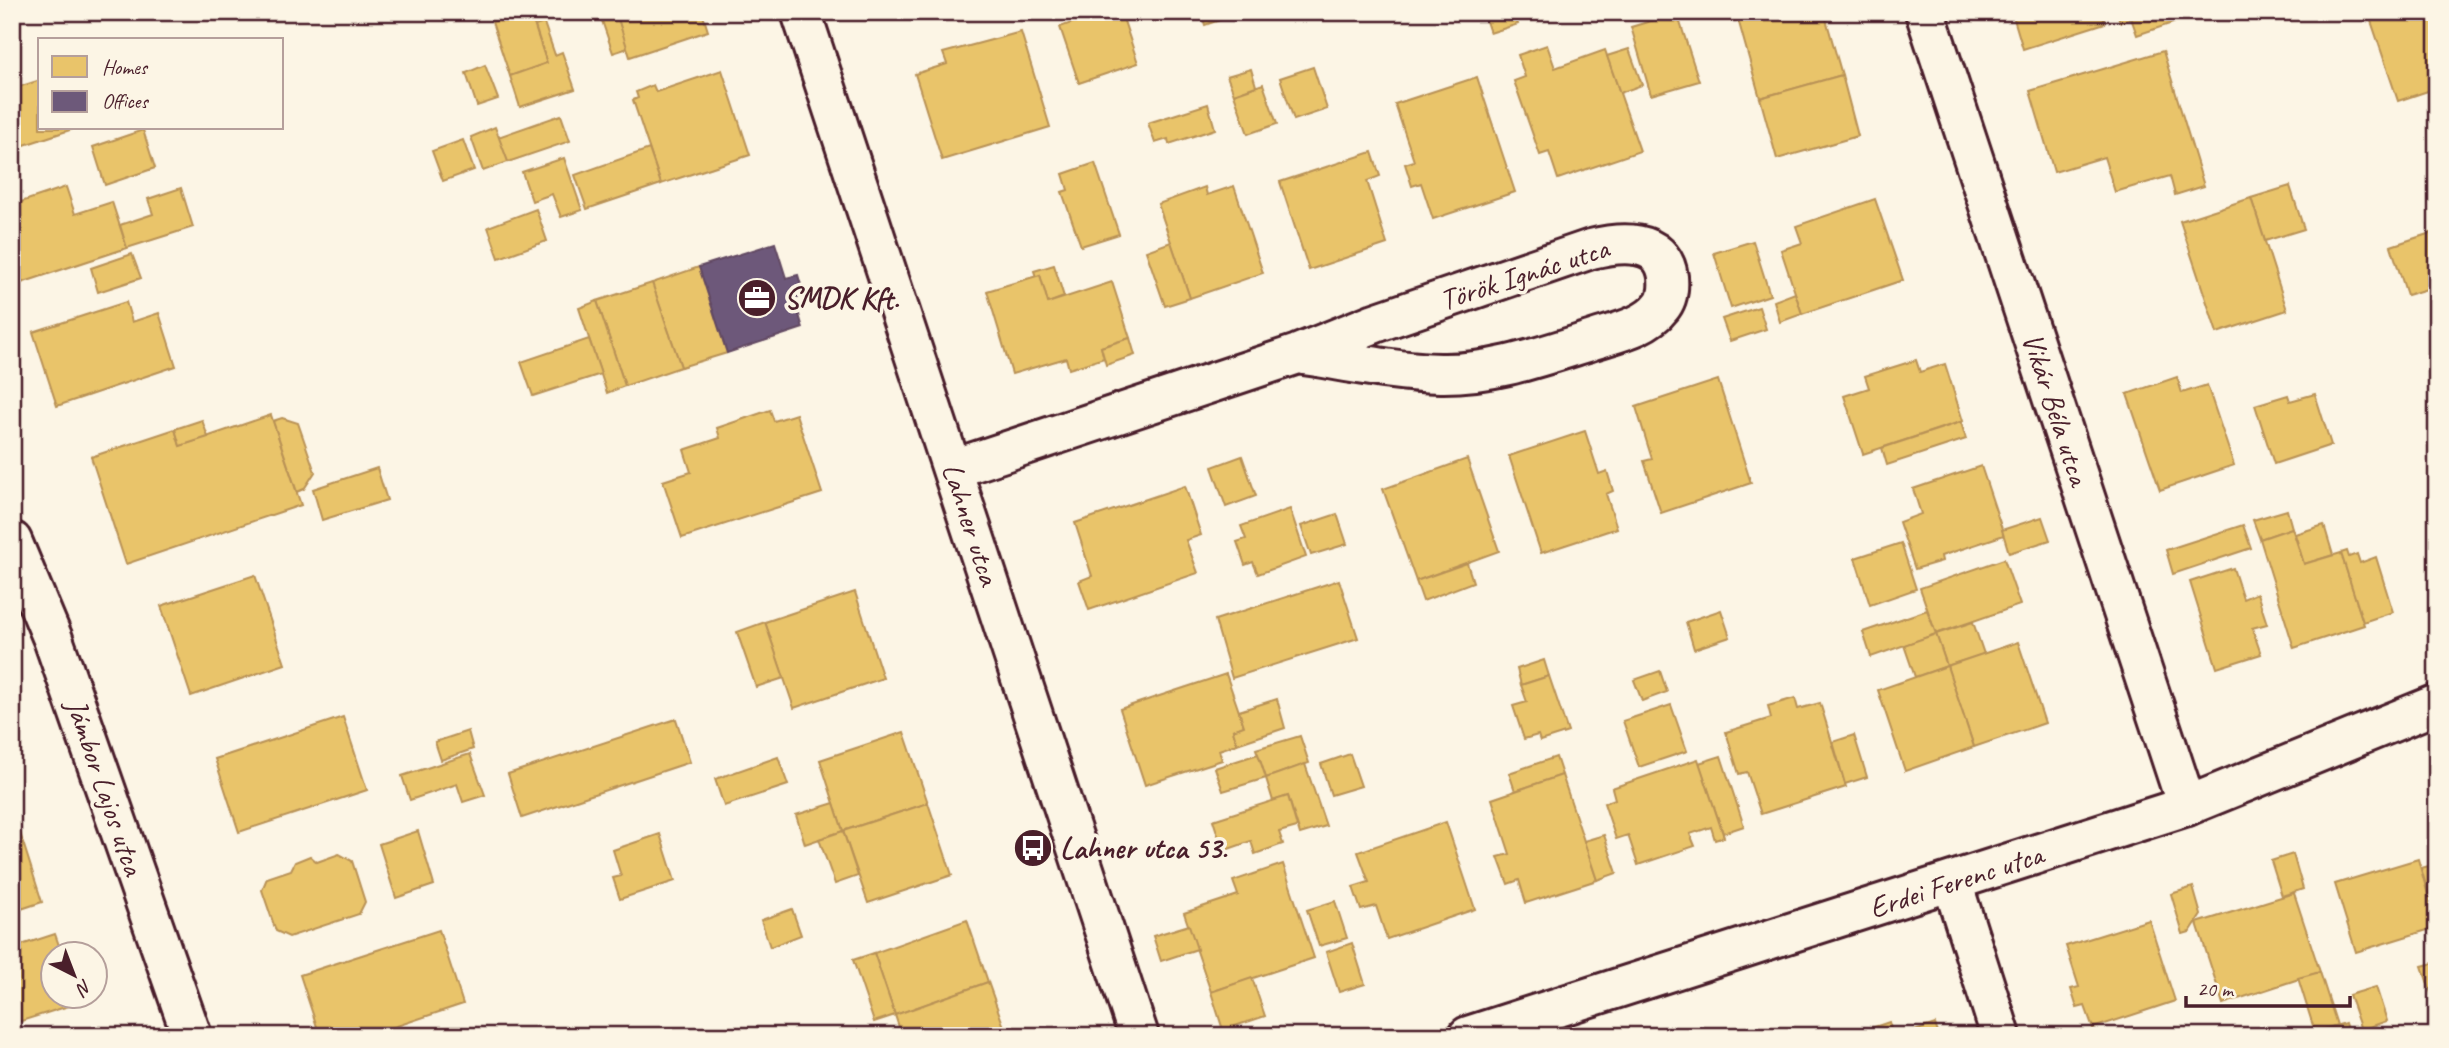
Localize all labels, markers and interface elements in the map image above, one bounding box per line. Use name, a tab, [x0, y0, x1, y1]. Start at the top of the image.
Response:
legend	[38, 38, 284, 130]
text: Homes	[102, 54, 149, 80]
text: Offices	[102, 88, 149, 114]
street label: Török Ignác utca	[1435, 228, 1615, 319]
office icon: SMDK Kft.	[736, 277, 778, 319]
place label: SMDK Kft.	[784, 279, 900, 317]
street label: Vikár Béla utca	[2014, 328, 2099, 492]
street label: Lahner utca	[933, 458, 1009, 591]
street label: Jámbor Lajos utca	[57, 692, 153, 882]
bus stop icon: Lahner utca 53.	[1012, 827, 1054, 869]
place label: Lahner utca 53.	[1060, 829, 1228, 867]
street label: Erdei Ferenc utca	[1864, 834, 2050, 927]
north arrow	[38, 940, 108, 1010]
scale bar	[2186, 964, 2351, 1008]
text: N	[70, 974, 97, 1002]
text: 20 m	[2197, 976, 2235, 1002]

